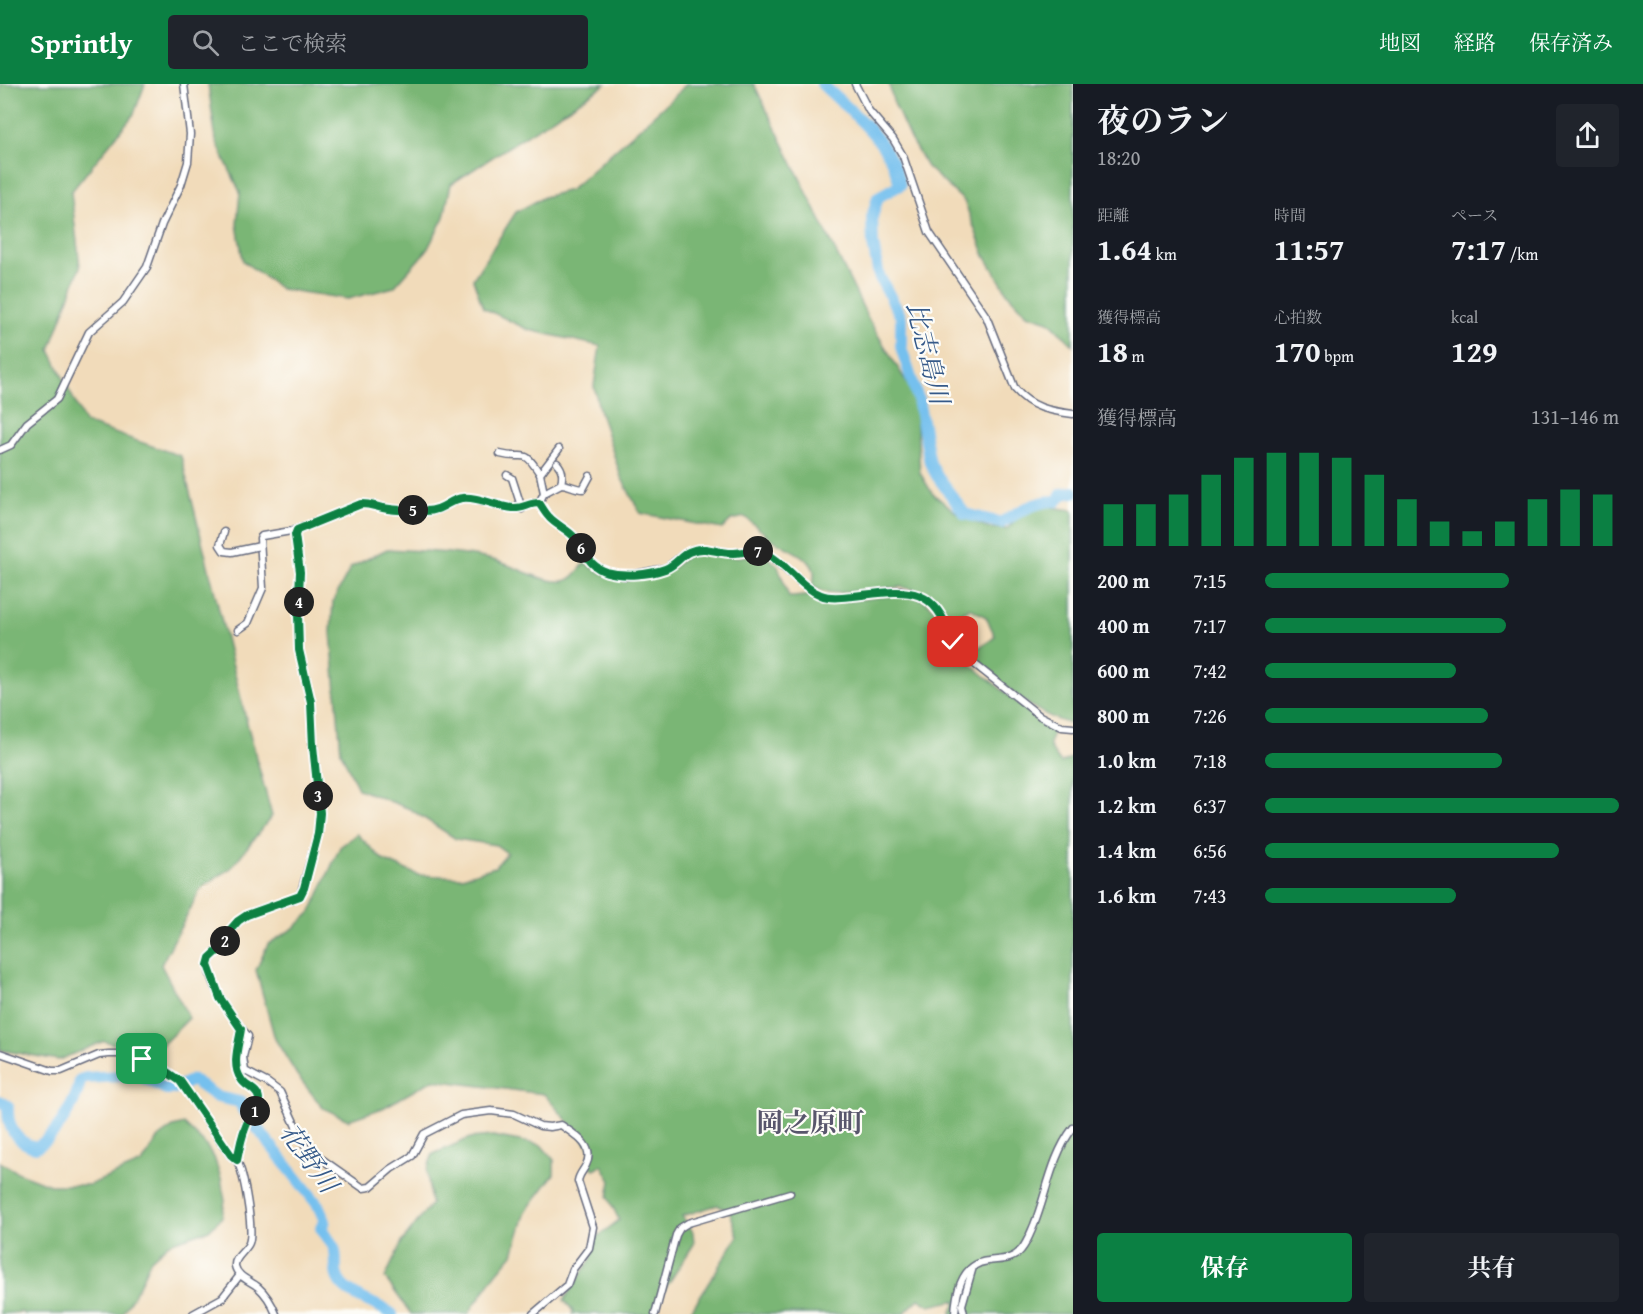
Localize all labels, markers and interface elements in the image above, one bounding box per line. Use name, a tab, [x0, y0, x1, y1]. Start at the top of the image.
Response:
search box	[168, 15, 588, 69]
text: Sprintly	[30, 22, 132, 63]
icon: search	[189, 26, 222, 59]
text: ここで検索	[237, 27, 347, 59]
text: 地図	[1379, 27, 1421, 58]
text: 経路	[1454, 27, 1496, 58]
text: 保存済み	[1529, 27, 1613, 58]
text: 夜のラン	[1097, 96, 1229, 144]
button: share	[1556, 104, 1619, 167]
text: 18:20	[1097, 143, 1140, 172]
text: 距離	[1097, 203, 1129, 227]
text: 時間	[1274, 203, 1306, 227]
text: ペース	[1451, 203, 1498, 227]
text: 1.64	[1097, 227, 1152, 271]
text: 11:57	[1274, 227, 1345, 271]
text: 7:17	[1451, 227, 1506, 271]
text: km	[1152, 242, 1177, 266]
text: /km	[1506, 242, 1538, 266]
water label: 比志島川	[897, 298, 961, 411]
text: 獲得標高	[1097, 305, 1161, 329]
text: 心拍数	[1274, 305, 1322, 329]
text: kcal	[1451, 305, 1478, 329]
text: 18	[1097, 329, 1128, 373]
text: 170	[1274, 329, 1321, 373]
text: 129	[1451, 329, 1498, 373]
text: m	[1128, 344, 1145, 368]
text: bpm	[1321, 344, 1354, 368]
text: 131–146 m	[1531, 402, 1619, 431]
text: 獲得標高	[1097, 403, 1177, 432]
pin: 5	[398, 495, 428, 525]
text: 5	[409, 498, 417, 522]
pin: 6	[566, 533, 596, 563]
text: 6	[577, 536, 585, 560]
pin: 7	[743, 536, 773, 566]
text: 7	[754, 539, 762, 563]
text: 200 m	[1097, 566, 1150, 595]
text: 7:15	[1193, 566, 1227, 595]
pin: 4	[284, 587, 314, 617]
text: 4	[295, 590, 303, 614]
text: 400 m	[1097, 611, 1150, 640]
text: 7:17	[1193, 611, 1227, 640]
pin	[927, 616, 978, 667]
icon: check	[936, 625, 969, 658]
text: 600 m	[1097, 656, 1150, 685]
text: 7:42	[1193, 656, 1227, 685]
text: 800 m	[1097, 701, 1150, 730]
text: 7:26	[1193, 701, 1227, 730]
text: 1.0 km	[1097, 746, 1156, 775]
text: 7:18	[1193, 746, 1227, 775]
pin: 3	[303, 781, 333, 811]
text: 3	[314, 784, 322, 808]
text: 1.2 km	[1097, 791, 1156, 820]
text: 6:37	[1193, 791, 1227, 820]
text: 1.4 km	[1097, 836, 1156, 865]
text: 6:56	[1193, 836, 1227, 865]
text: 1.6 km	[1097, 881, 1156, 910]
text: 7:43	[1193, 881, 1227, 910]
pin: 2	[210, 926, 240, 956]
text: 2	[221, 929, 229, 953]
pin	[116, 1033, 167, 1084]
icon: arrive	[125, 1042, 158, 1075]
pin: 1	[240, 1096, 270, 1126]
text: 1	[251, 1099, 259, 1123]
district label: 岡之原町	[756, 1102, 864, 1142]
water label: 花野川	[271, 1115, 350, 1203]
button: 保存	[1097, 1233, 1352, 1302]
button: 共有	[1364, 1233, 1619, 1302]

